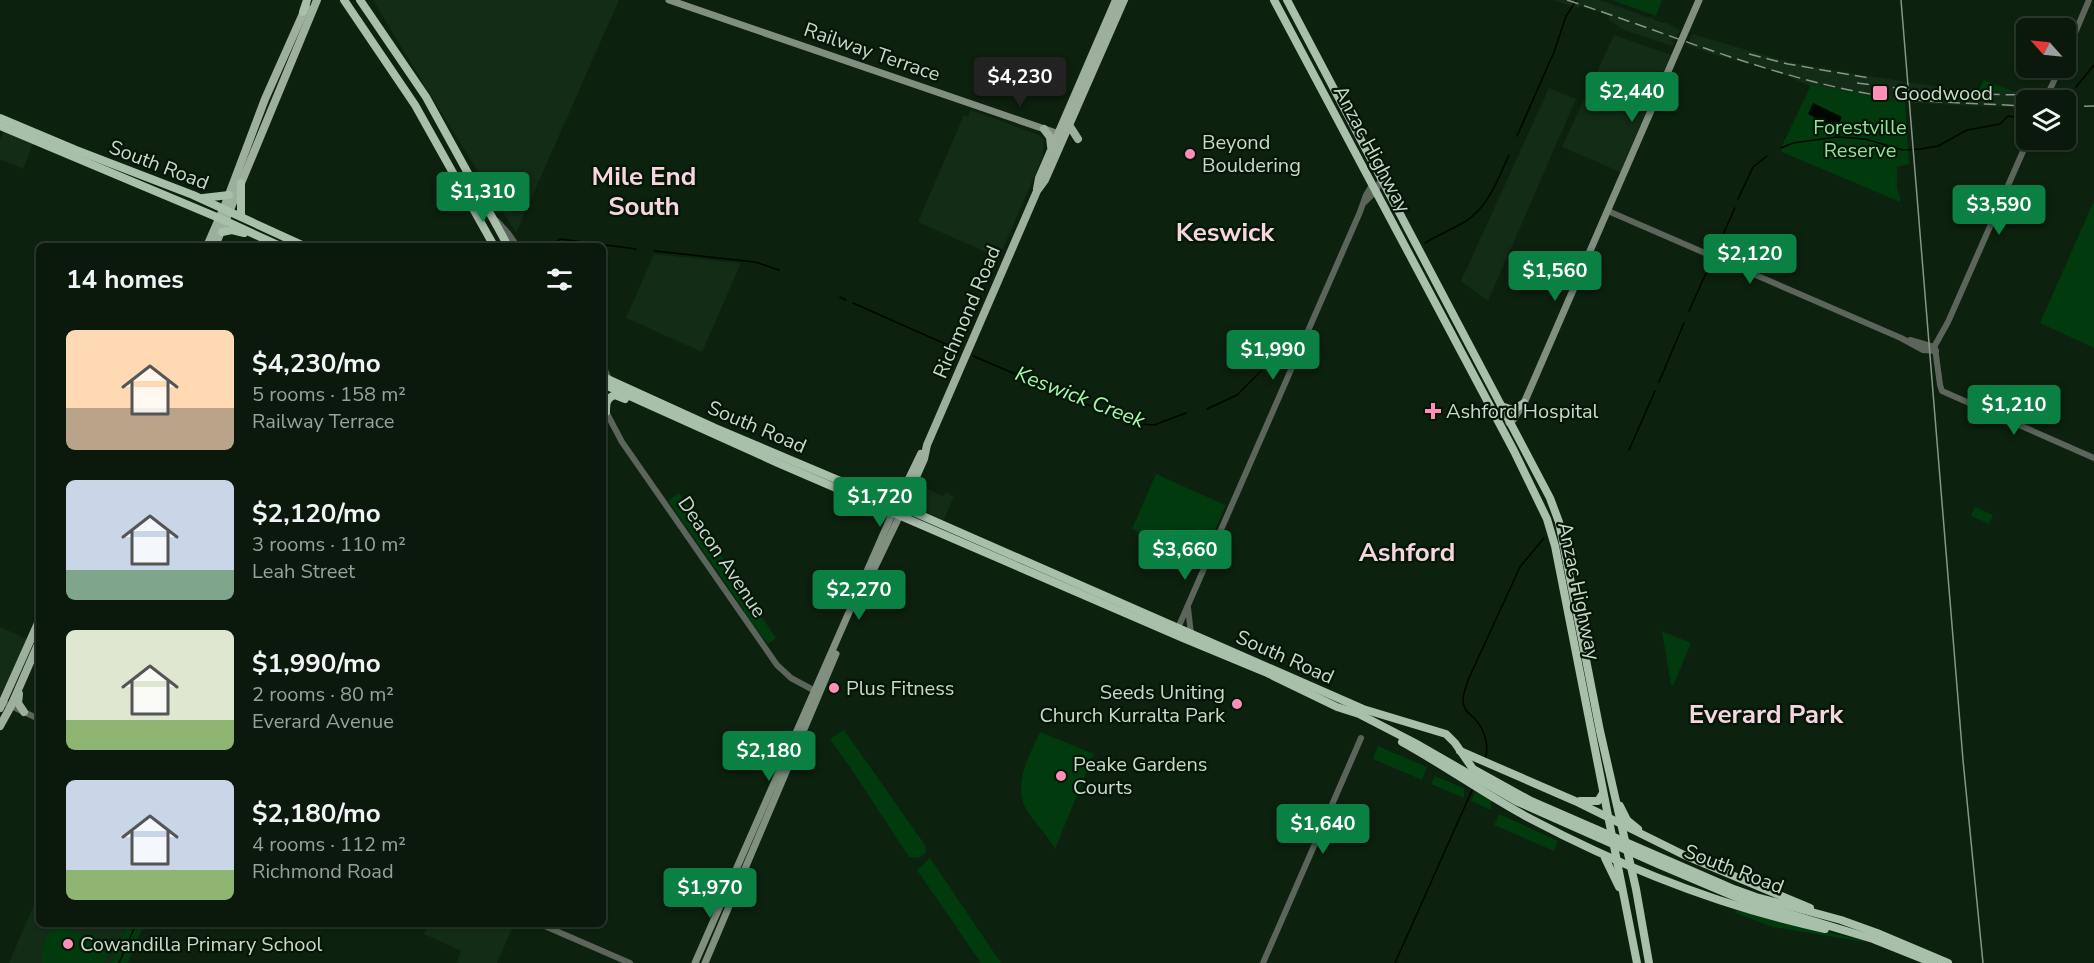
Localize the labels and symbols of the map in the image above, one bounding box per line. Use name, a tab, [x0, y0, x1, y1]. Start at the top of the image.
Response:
street label: Railway Terrace	[800, 16, 944, 88]
north arrow	[2016, 18, 2076, 78]
pin: $4,230	[971, 57, 1069, 108]
pin: $2,440	[1583, 72, 1681, 123]
place label: Goodwood	[1894, 80, 1993, 107]
street label: Anzac Highway	[1327, 81, 1417, 218]
marker: Goodwood	[1871, 84, 1889, 102]
park label: Forestville Reserve	[1813, 114, 1907, 164]
place label: Beyond Bouldering	[1202, 129, 1301, 179]
street label: South Road	[105, 134, 213, 196]
marker: Beyond Bouldering	[1183, 147, 1197, 161]
district label: Mile End South	[592, 159, 696, 224]
pin: $1,310	[434, 172, 532, 223]
pin: $3,590	[1950, 185, 2048, 236]
district label: Keswick	[1176, 215, 1275, 250]
pin: $2,120	[1701, 234, 1799, 285]
street label: Richmond Road	[927, 242, 1007, 382]
pin: $1,560	[1506, 251, 1604, 302]
pin: $1,990	[1224, 330, 1322, 381]
water label: Keswick Creek	[1011, 359, 1149, 435]
pin: $1,210	[1965, 385, 2063, 436]
street label: South Road	[704, 394, 810, 460]
place label: Ashford Hospital	[1446, 398, 1599, 425]
marker: Ashford Hospital	[1424, 402, 1442, 420]
pin: $1,720	[831, 477, 929, 528]
street label: Deacon Avenue	[671, 491, 773, 623]
street label: Anzac Highway	[1551, 520, 1607, 663]
pin: $3,660	[1136, 530, 1234, 581]
district label: Ashford	[1359, 535, 1455, 570]
pin: $2,270	[810, 570, 908, 621]
street label: South Road	[1232, 623, 1338, 691]
place label: Plus Fitness	[846, 675, 954, 702]
place label: Seeds Uniting Church Kurralta Park	[1039, 679, 1226, 729]
marker: Plus Fitness	[827, 681, 841, 695]
marker: Seeds Uniting Church Kurralta Park	[1230, 697, 1244, 711]
district label: Everard Park	[1689, 697, 1844, 732]
pin: $2,180	[720, 731, 818, 782]
place label: Peake Gardens Courts	[1073, 751, 1207, 801]
marker: Peake Gardens Courts	[1054, 769, 1068, 783]
pin: $1,640	[1274, 804, 1372, 855]
street label: South Road	[1680, 838, 1788, 900]
pin: $1,970	[661, 868, 759, 919]
place label: Cowandilla Primary School	[80, 931, 323, 958]
marker: Cowandilla Primary School	[61, 937, 75, 951]

